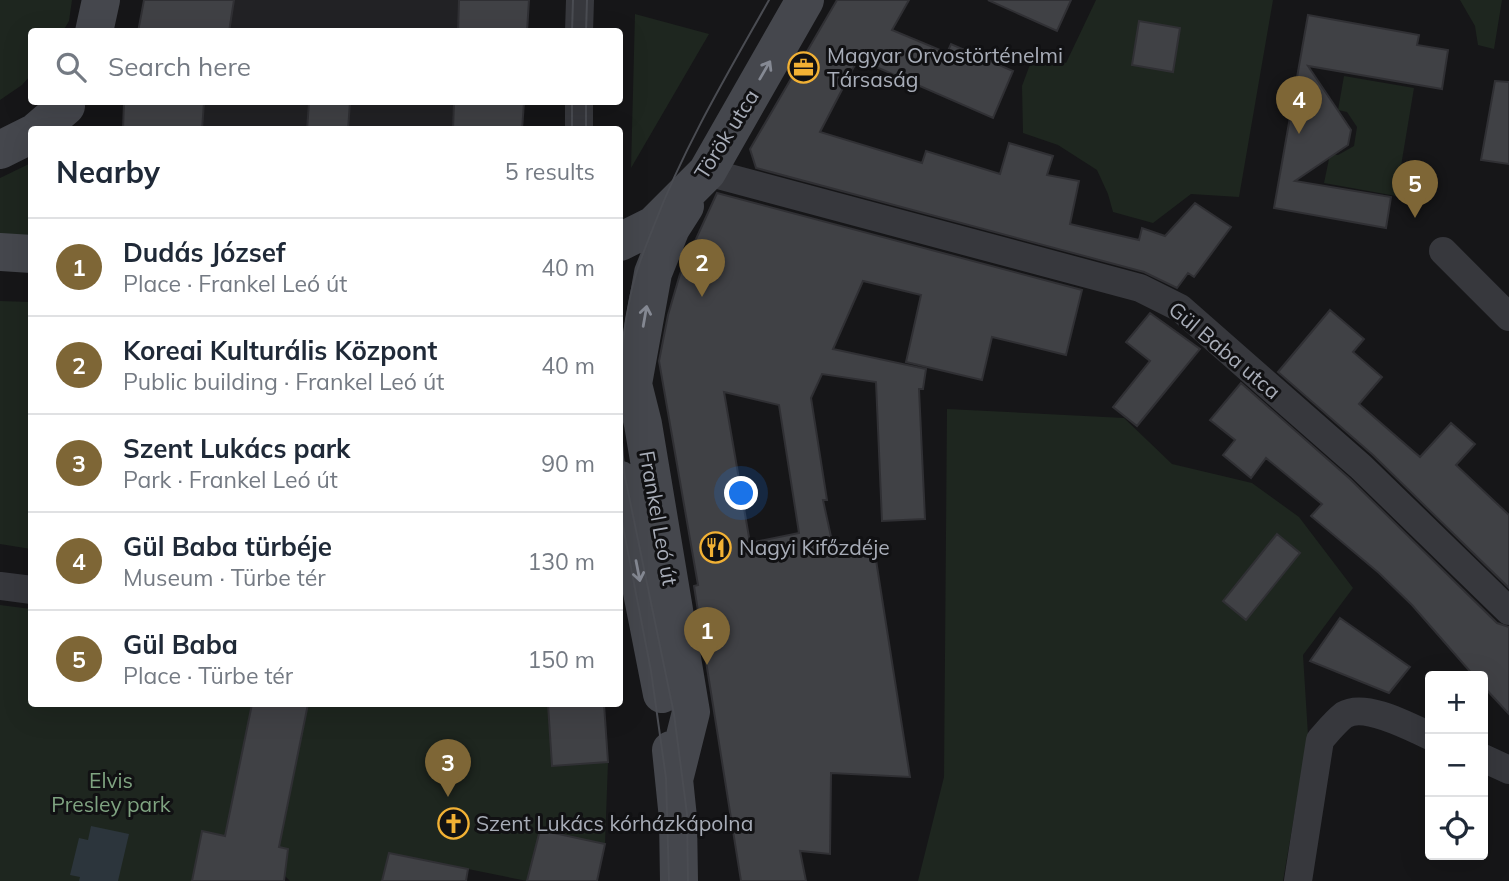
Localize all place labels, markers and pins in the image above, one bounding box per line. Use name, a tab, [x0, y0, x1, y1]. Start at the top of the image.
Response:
place label: Magyar Orvostörténelmi Társaság	[827, 42, 1063, 92]
office icon: Magyar Orvostörténelmi Társaság	[787, 50, 821, 84]
pin: 4	[1276, 76, 1322, 134]
pin: 5	[1392, 160, 1438, 218]
pin: 2	[679, 239, 725, 297]
restaurant icon: Nagyi Kifőzdéje	[699, 530, 733, 564]
place label: Nagyi Kifőzdéje	[739, 534, 890, 560]
pin: 1	[684, 607, 730, 665]
pin: 3	[425, 739, 471, 797]
church icon: Szent Lukács kórházkápolna	[436, 806, 470, 840]
place label: Szent Lukács kórházkápolna	[476, 810, 753, 836]

